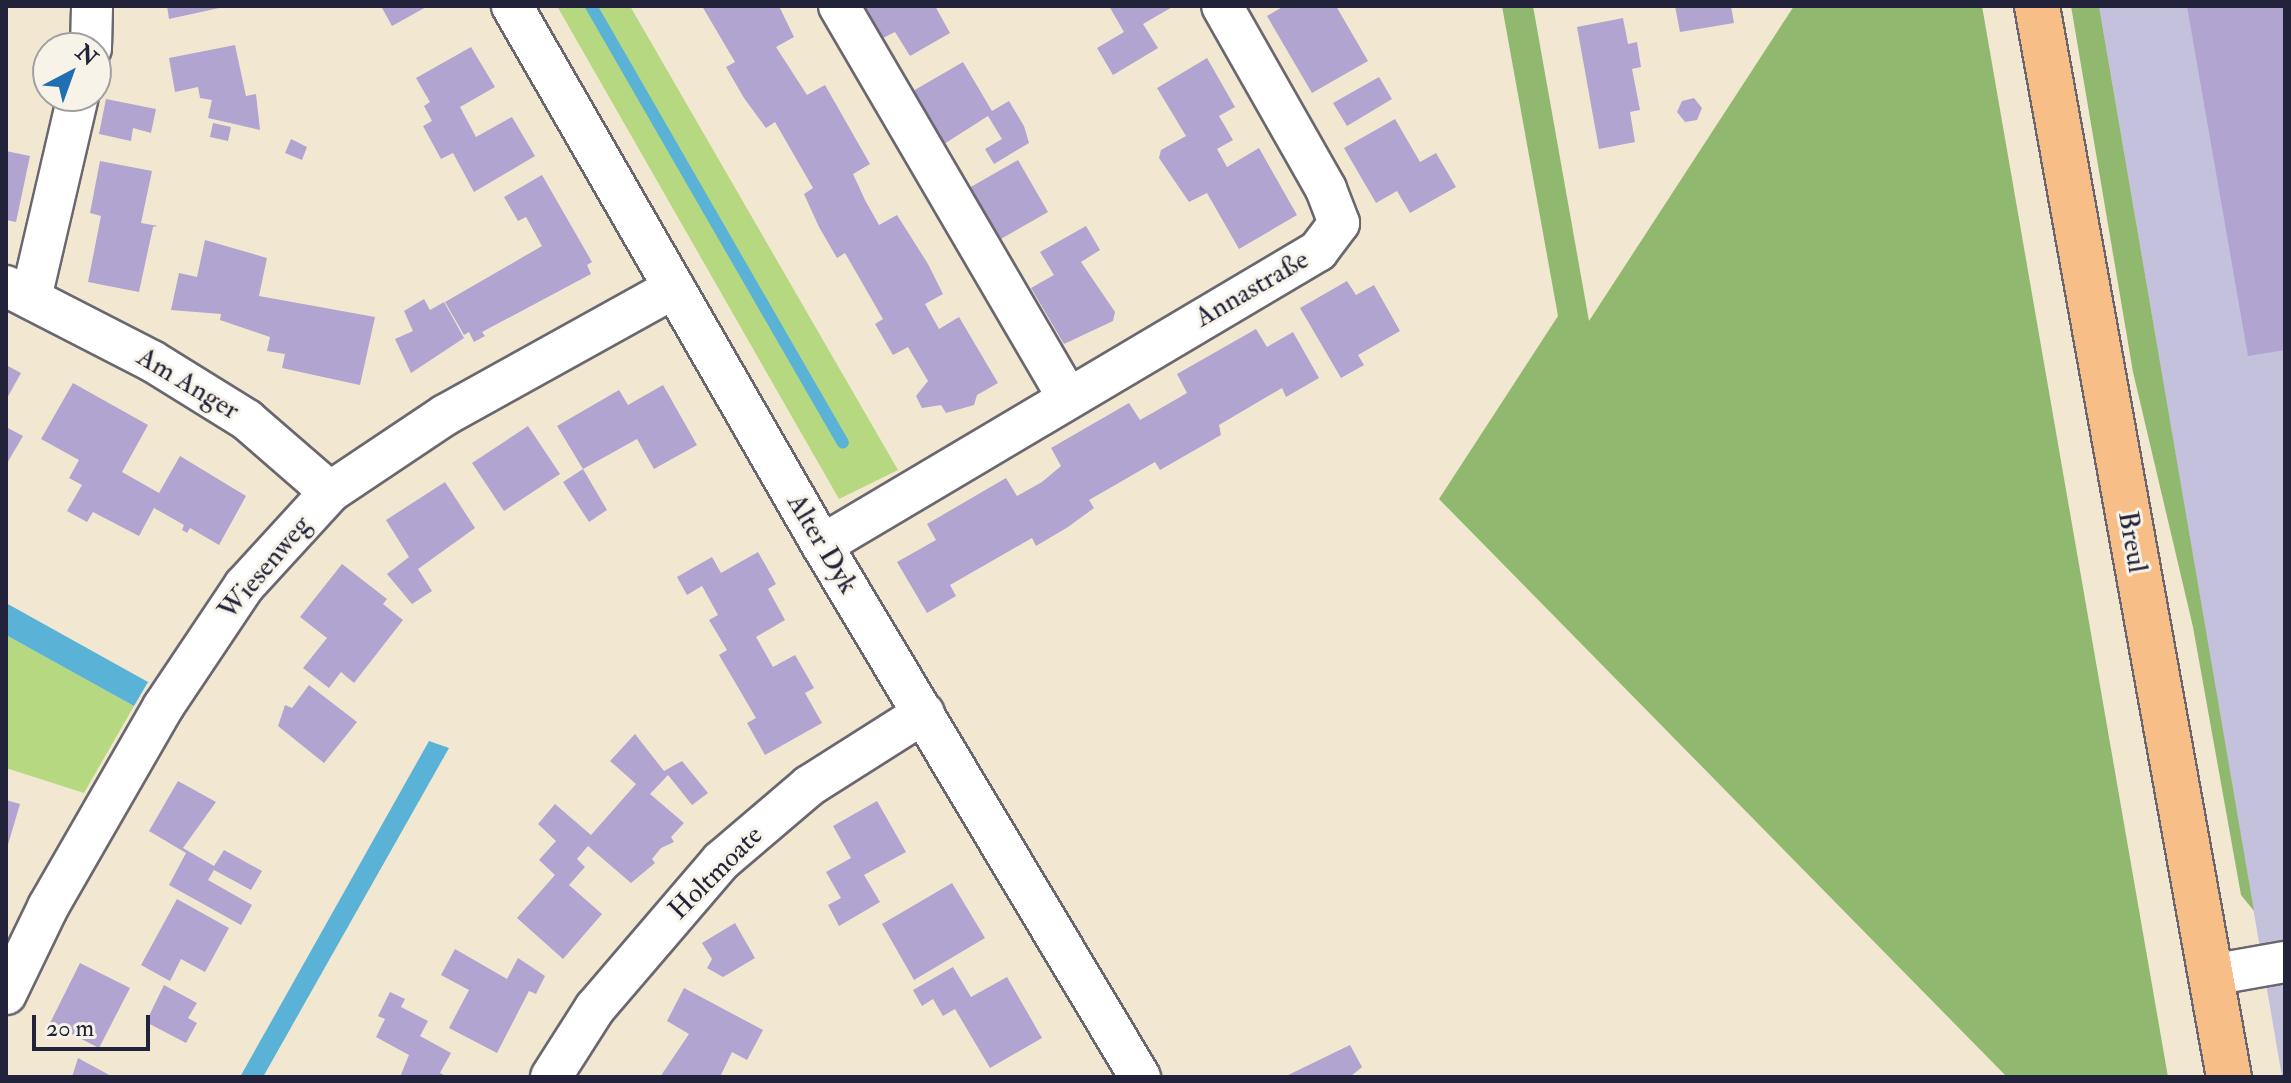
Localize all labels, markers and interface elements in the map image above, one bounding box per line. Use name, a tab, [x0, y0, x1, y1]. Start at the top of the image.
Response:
north arrow	[32, 32, 112, 112]
text: N	[70, 38, 103, 72]
street label: Annastraße	[1189, 243, 1315, 335]
street label: Am Anger	[131, 340, 245, 428]
street label: Alter Dyk	[779, 488, 865, 600]
street label: Wiesenweg	[212, 509, 318, 627]
street label: Breul	[2110, 509, 2154, 575]
street label: Holtmoate	[662, 819, 770, 927]
scale bar	[36, 999, 154, 1049]
text: 20 m	[46, 1013, 94, 1044]

